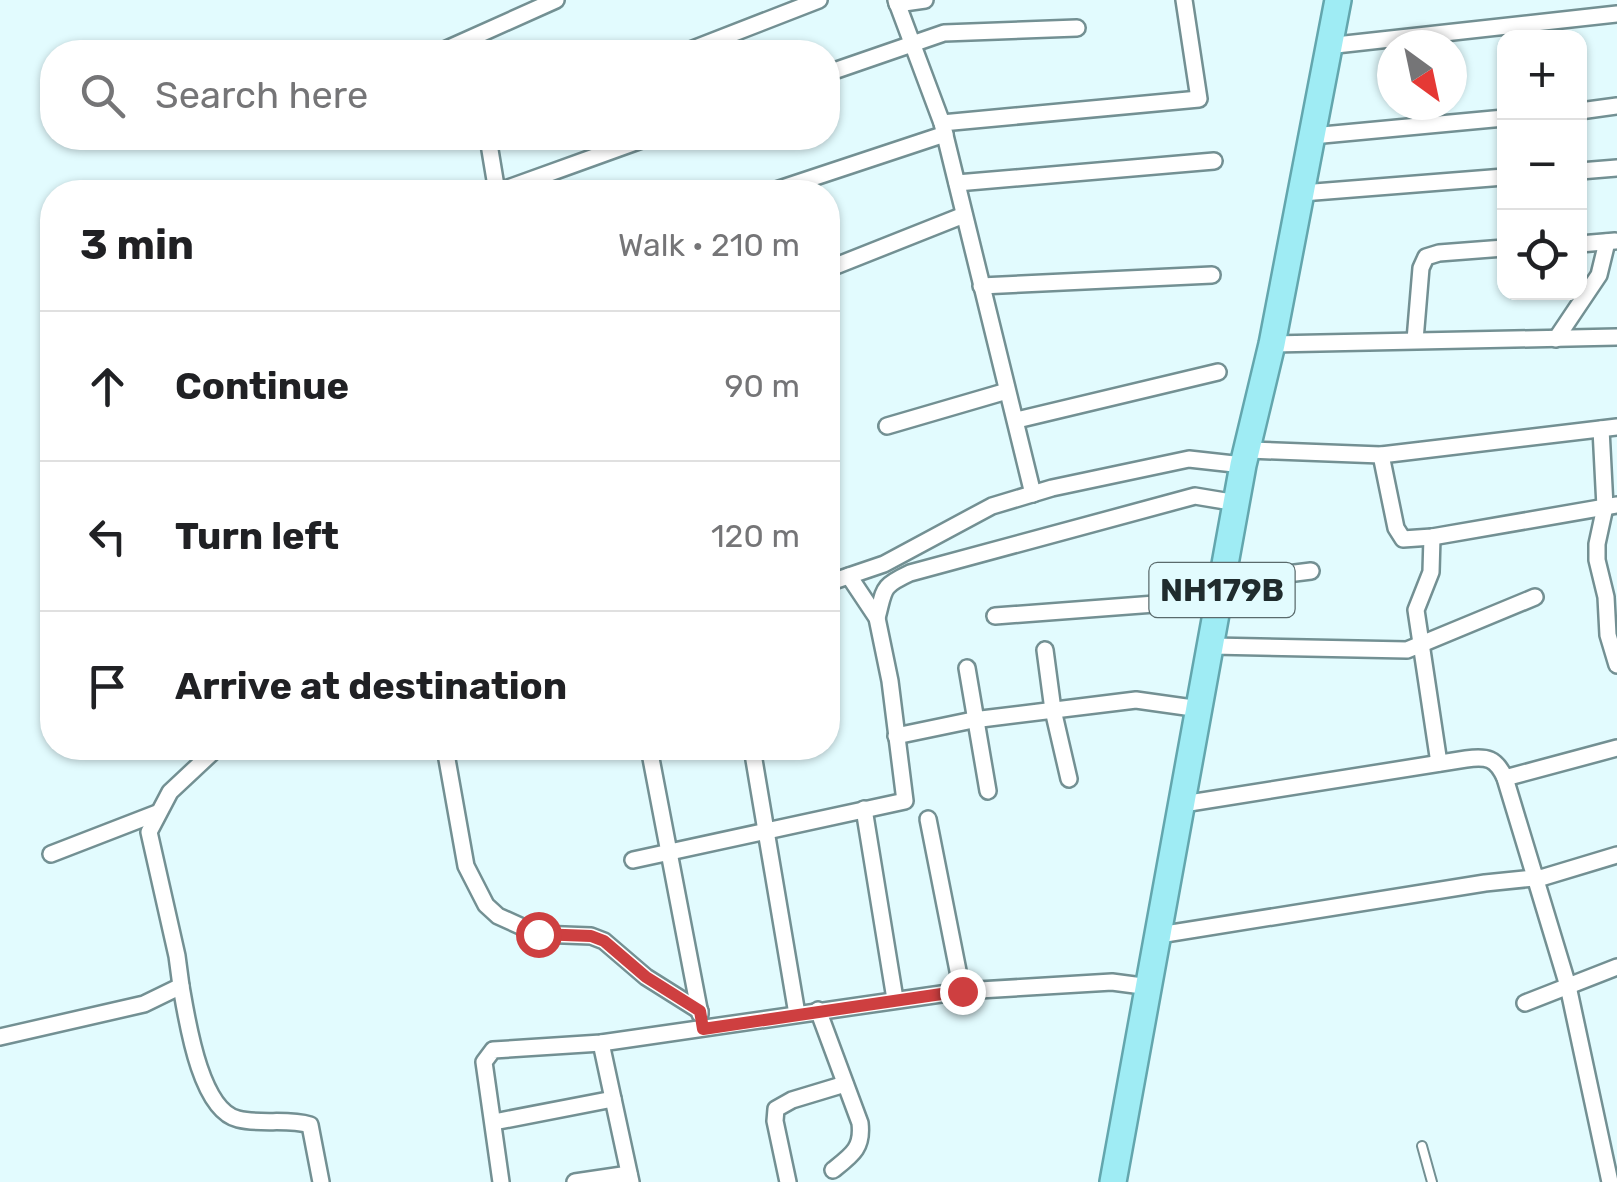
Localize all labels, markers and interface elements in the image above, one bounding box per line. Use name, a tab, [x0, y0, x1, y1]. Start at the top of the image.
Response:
north arrow	[1377, 30, 1467, 120]
map controls	[1497, 30, 1587, 300]
button: +	[1497, 30, 1587, 120]
search box	[40, 40, 840, 150]
icon: search	[75, 68, 130, 123]
text: Search here	[155, 72, 368, 118]
button: −	[1497, 120, 1587, 210]
button: locate	[1497, 210, 1587, 300]
text: 3 min	[80, 220, 194, 270]
text: Walk · 210 m	[618, 226, 800, 264]
icon: ahead	[80, 359, 135, 414]
text: Continue	[175, 363, 349, 409]
text: 90 m	[724, 367, 800, 405]
icon: left	[80, 509, 135, 564]
text: Turn left	[175, 513, 339, 559]
text: 120 m	[711, 517, 800, 555]
road number: NH179B	[1150, 563, 1294, 617]
icon: arrive	[80, 659, 135, 714]
text: Arrive at destination	[175, 663, 567, 709]
route start	[516, 912, 562, 958]
route end	[940, 969, 986, 1015]

